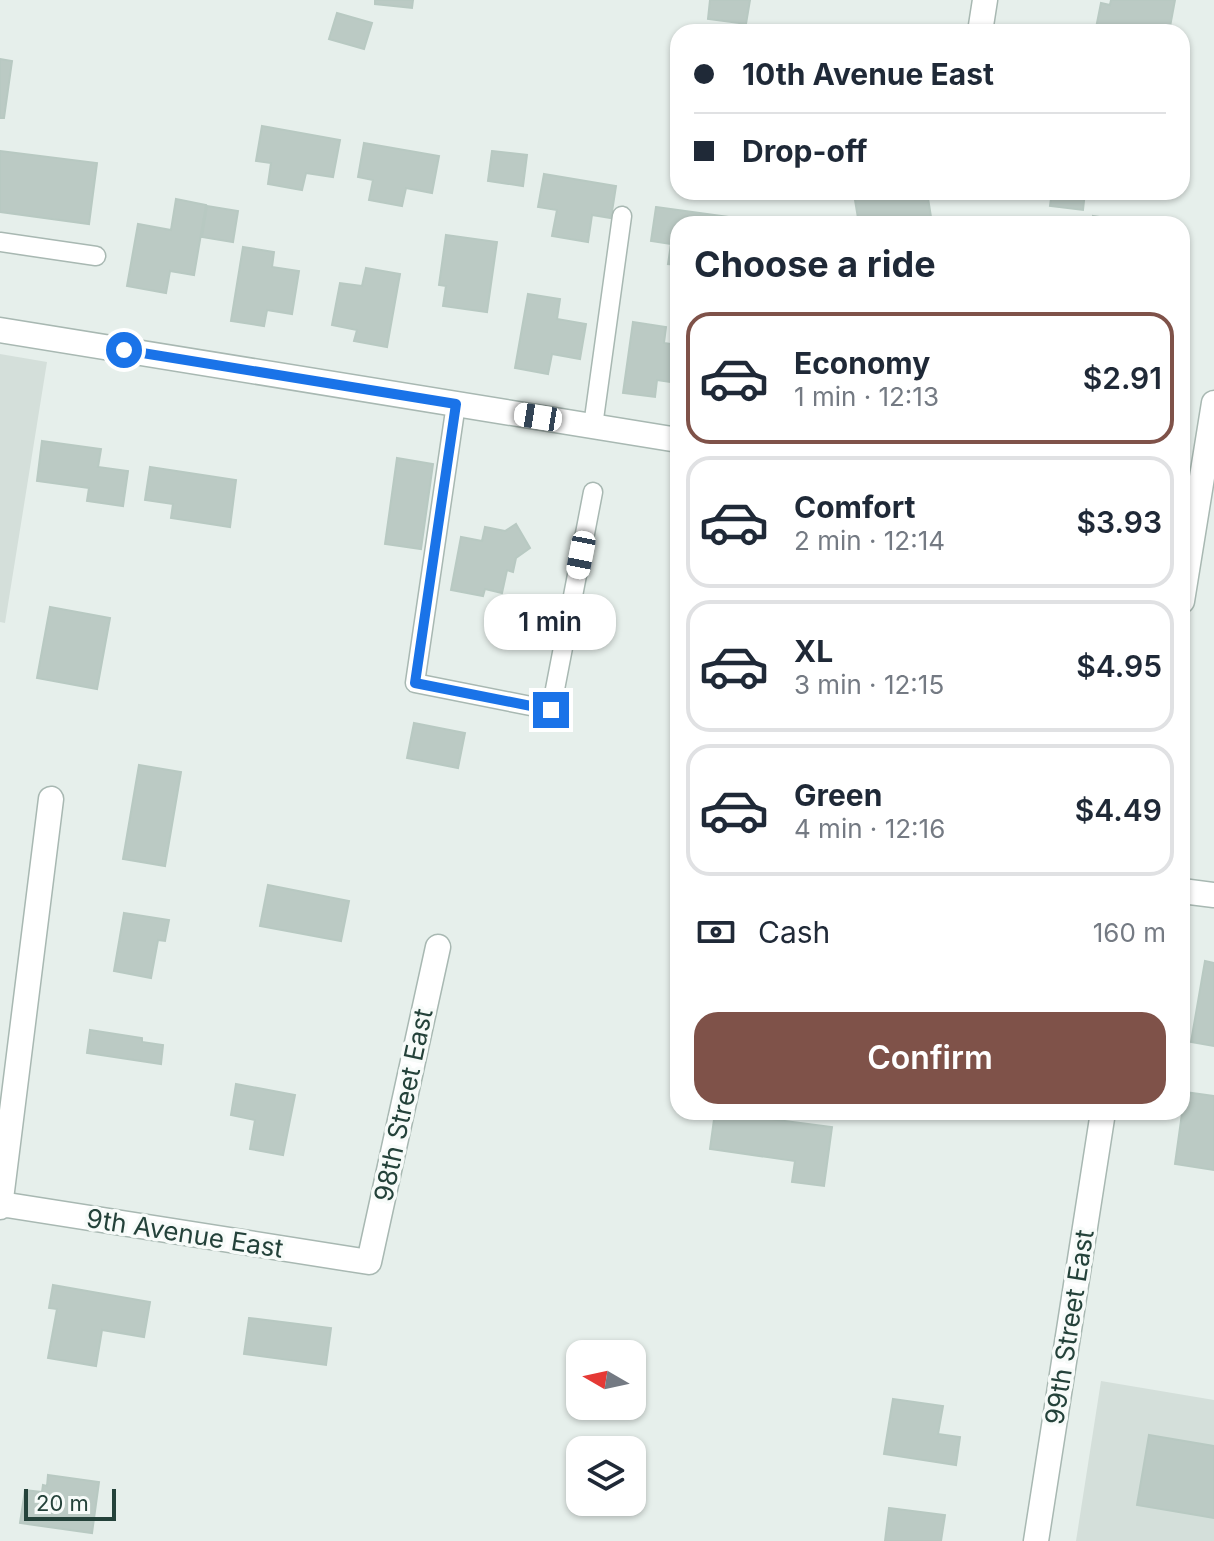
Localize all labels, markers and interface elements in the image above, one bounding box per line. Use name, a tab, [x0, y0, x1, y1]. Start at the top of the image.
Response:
text: 10th Avenue East	[742, 56, 994, 92]
text: Drop-off	[742, 133, 868, 169]
text: Choose a ride	[694, 242, 936, 286]
route start	[106, 332, 142, 368]
icon: car	[698, 342, 770, 414]
text: Economy	[794, 345, 930, 381]
text: $2.91	[1083, 360, 1162, 396]
text: 1 min · 12:13	[794, 381, 939, 412]
car	[512, 401, 564, 433]
icon: car	[698, 486, 770, 558]
text: Comfort	[794, 489, 915, 525]
text: $3.93	[1077, 504, 1162, 540]
text: 2 min · 12:14	[794, 525, 945, 556]
car	[565, 529, 597, 581]
callout: 1 min	[485, 594, 617, 650]
text: 1 min	[518, 606, 582, 637]
icon: car	[698, 630, 770, 702]
text: XL	[794, 633, 833, 669]
text: $4.95	[1076, 648, 1162, 684]
text: 3 min · 12:15	[794, 669, 944, 700]
route end	[533, 692, 569, 728]
icon: car	[698, 774, 770, 846]
text: Green	[794, 777, 882, 813]
text: $4.49	[1075, 792, 1162, 828]
text: 4 min · 12:16	[794, 813, 945, 844]
icon: cash	[694, 910, 738, 954]
text: Cash	[758, 914, 830, 950]
text: 160 m	[1093, 917, 1166, 948]
street label: 98th Street East	[367, 1006, 439, 1204]
button: Confirm	[694, 1012, 1166, 1104]
street label: 9th Avenue East	[84, 1202, 286, 1264]
street label: 99th Street East	[1038, 1227, 1100, 1427]
north arrow	[566, 1340, 646, 1420]
map controls	[566, 1340, 646, 1516]
button: layers	[566, 1436, 646, 1516]
scale bar	[24, 1485, 116, 1521]
text: 20 m	[36, 1490, 89, 1516]

